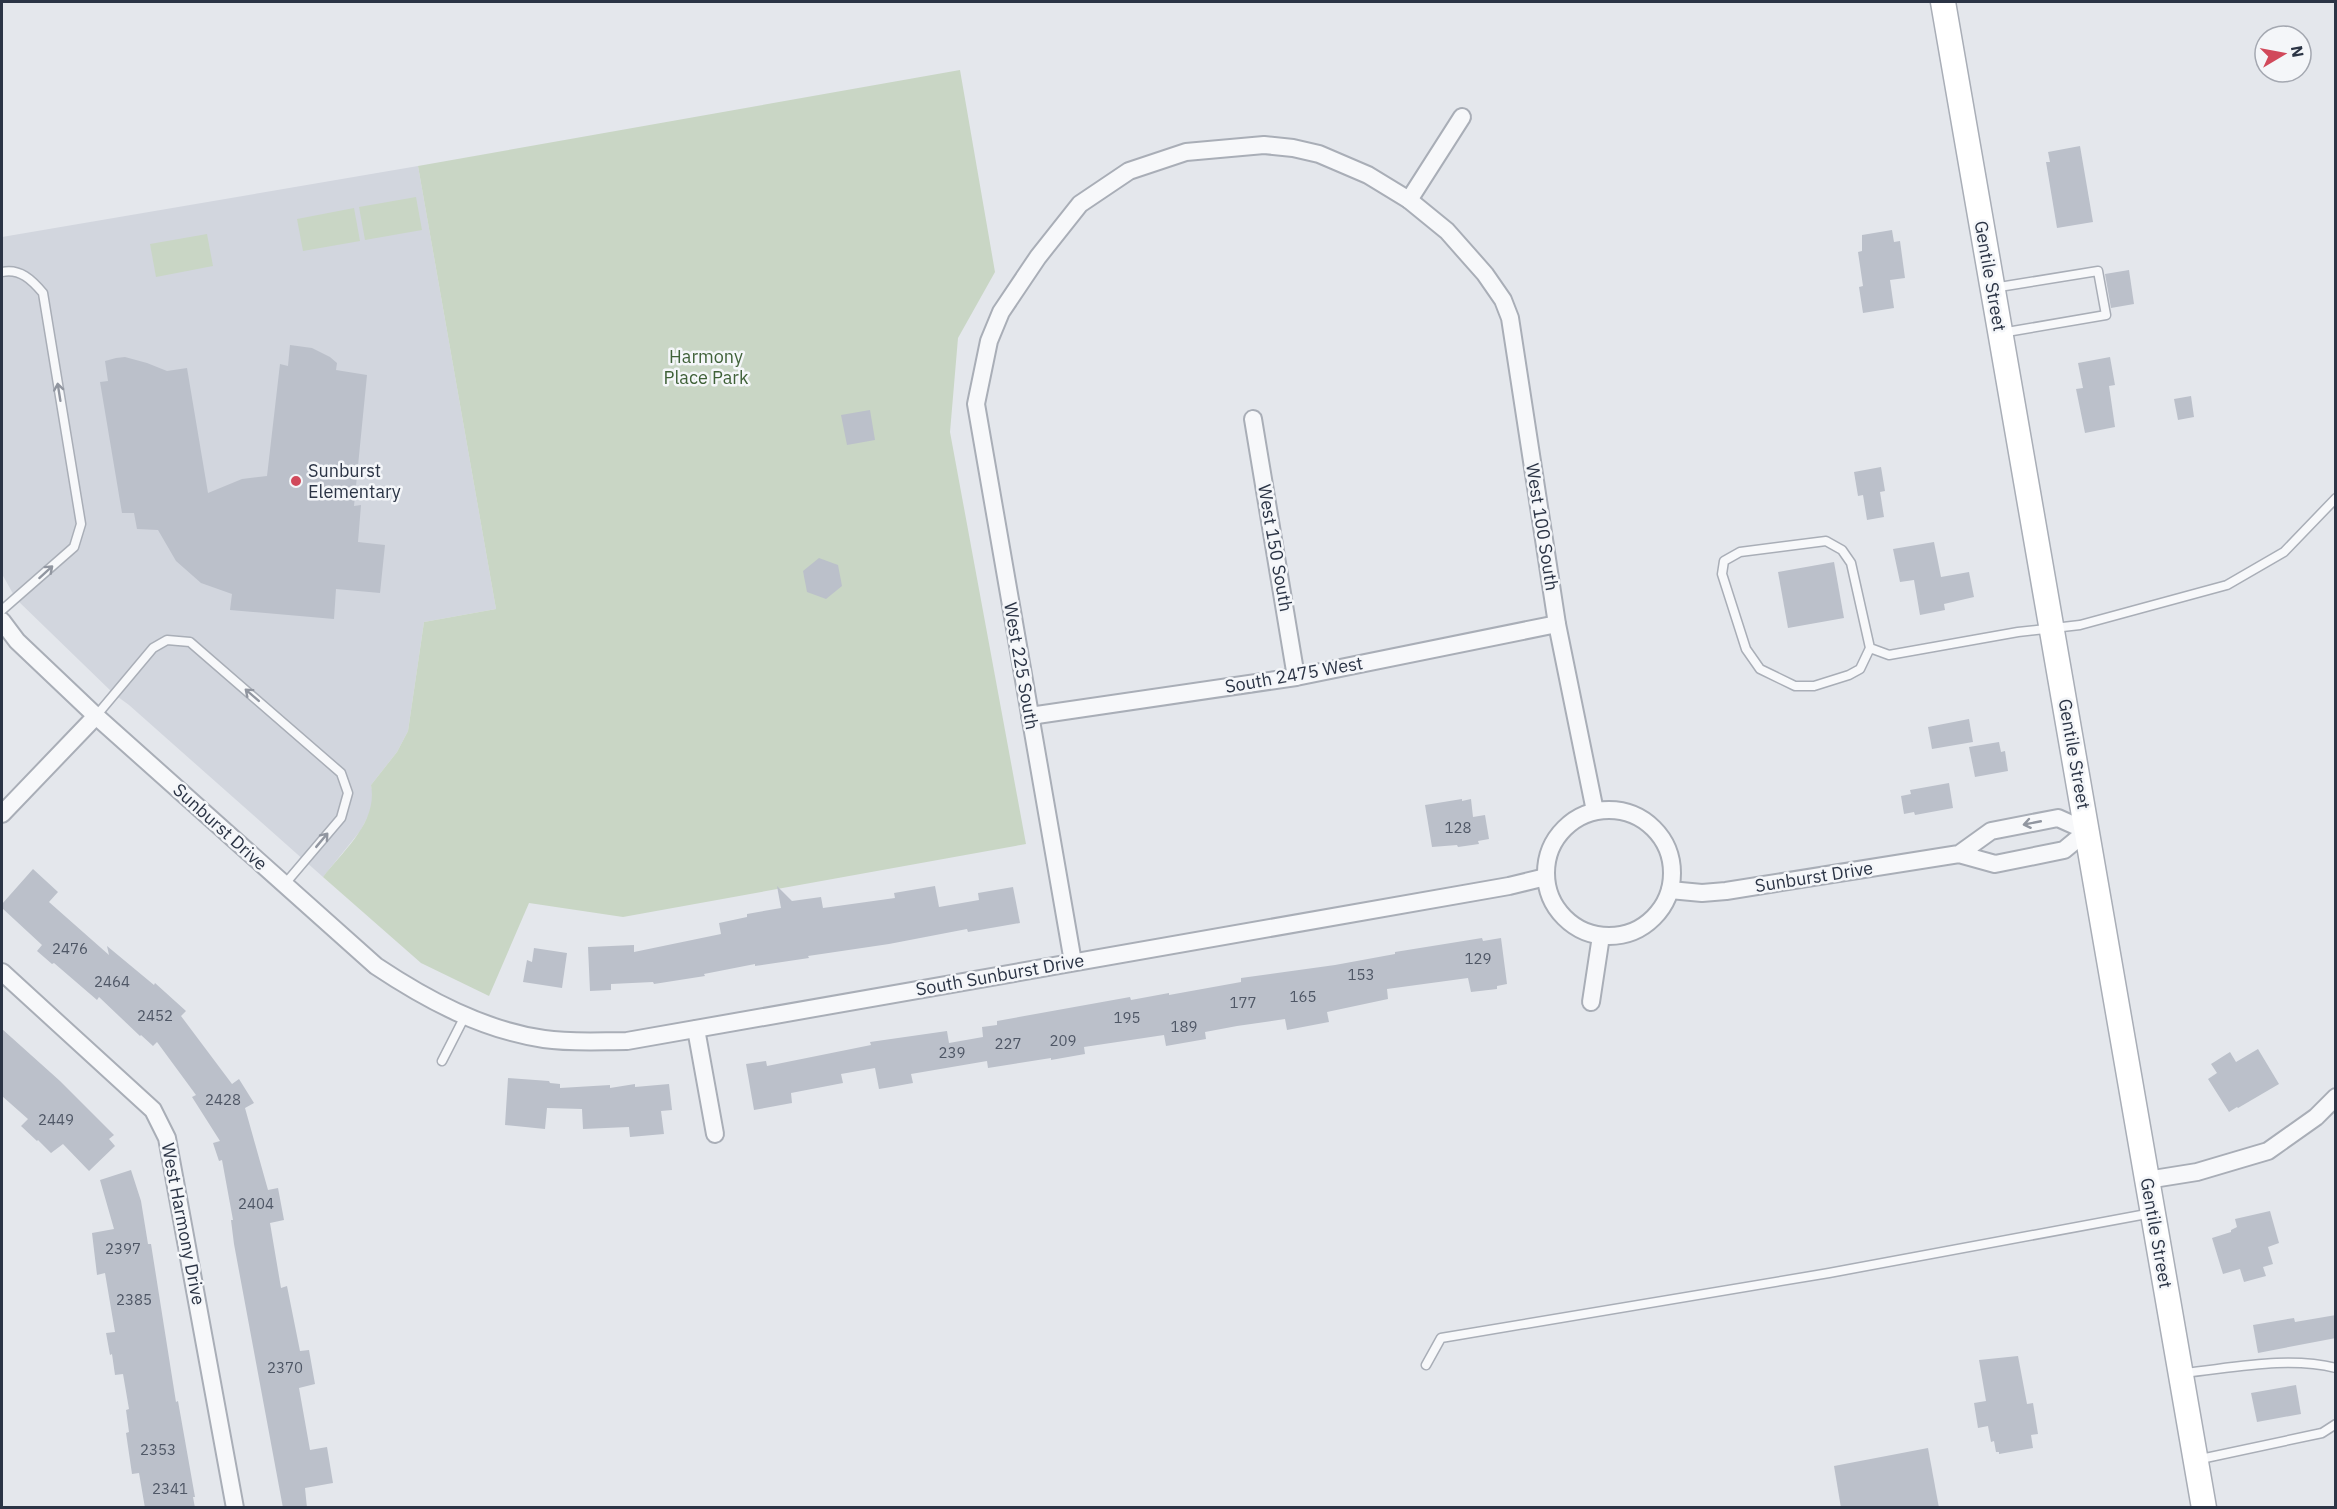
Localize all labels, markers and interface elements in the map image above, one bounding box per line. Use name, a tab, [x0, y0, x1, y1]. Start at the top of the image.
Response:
north arrow	[2253, 24, 2313, 84]
text: N	[2287, 44, 2309, 59]
street label: Gentile Street	[1969, 219, 2012, 333]
park label: Harmony Place Park	[664, 345, 749, 389]
one-way arrow	[54, 383, 65, 403]
place label: Sunburst Elementary	[308, 459, 401, 503]
street label: West 100 South	[1521, 462, 1564, 592]
marker: Sunburst Elementary	[289, 474, 303, 488]
street label: West 150 South	[1253, 482, 1298, 613]
one-way arrow	[38, 565, 53, 579]
street label: West 225 South	[999, 600, 1044, 731]
street label: South 2475 West	[1223, 651, 1365, 698]
one-way arrow	[245, 688, 260, 702]
street label: Gentile Street	[2053, 697, 2096, 811]
street label: Sunburst Drive	[168, 778, 272, 875]
house number: 128	[1444, 818, 1472, 837]
one-way arrow	[2023, 818, 2042, 829]
one-way arrow	[315, 833, 329, 848]
street label: Sunburst Drive	[1753, 856, 1875, 897]
house number: 2476	[52, 939, 88, 958]
street label: South Sunburst Drive	[914, 948, 1086, 1001]
house number: 129	[1464, 949, 1492, 968]
house number: 153	[1347, 965, 1375, 984]
house number: 2464	[94, 972, 130, 991]
house number: 165	[1289, 987, 1317, 1006]
house number: 177	[1229, 993, 1257, 1012]
house number: 2452	[137, 1006, 173, 1025]
house number: 195	[1113, 1008, 1141, 1027]
house number: 189	[1170, 1017, 1198, 1036]
house number: 209	[1049, 1031, 1077, 1050]
house number: 227	[994, 1034, 1022, 1053]
house number: 239	[938, 1043, 966, 1062]
house number: 2428	[205, 1090, 241, 1109]
house number: 2449	[38, 1110, 74, 1129]
street label: West Harmony Drive	[156, 1141, 211, 1307]
street label: Gentile Street	[2135, 1176, 2178, 1290]
house number: 2404	[238, 1194, 274, 1213]
house number: 2397	[105, 1239, 141, 1258]
house number: 2385	[116, 1290, 152, 1309]
house number: 2370	[267, 1358, 303, 1377]
house number: 2353	[140, 1440, 176, 1459]
house number: 2341	[152, 1479, 188, 1498]

